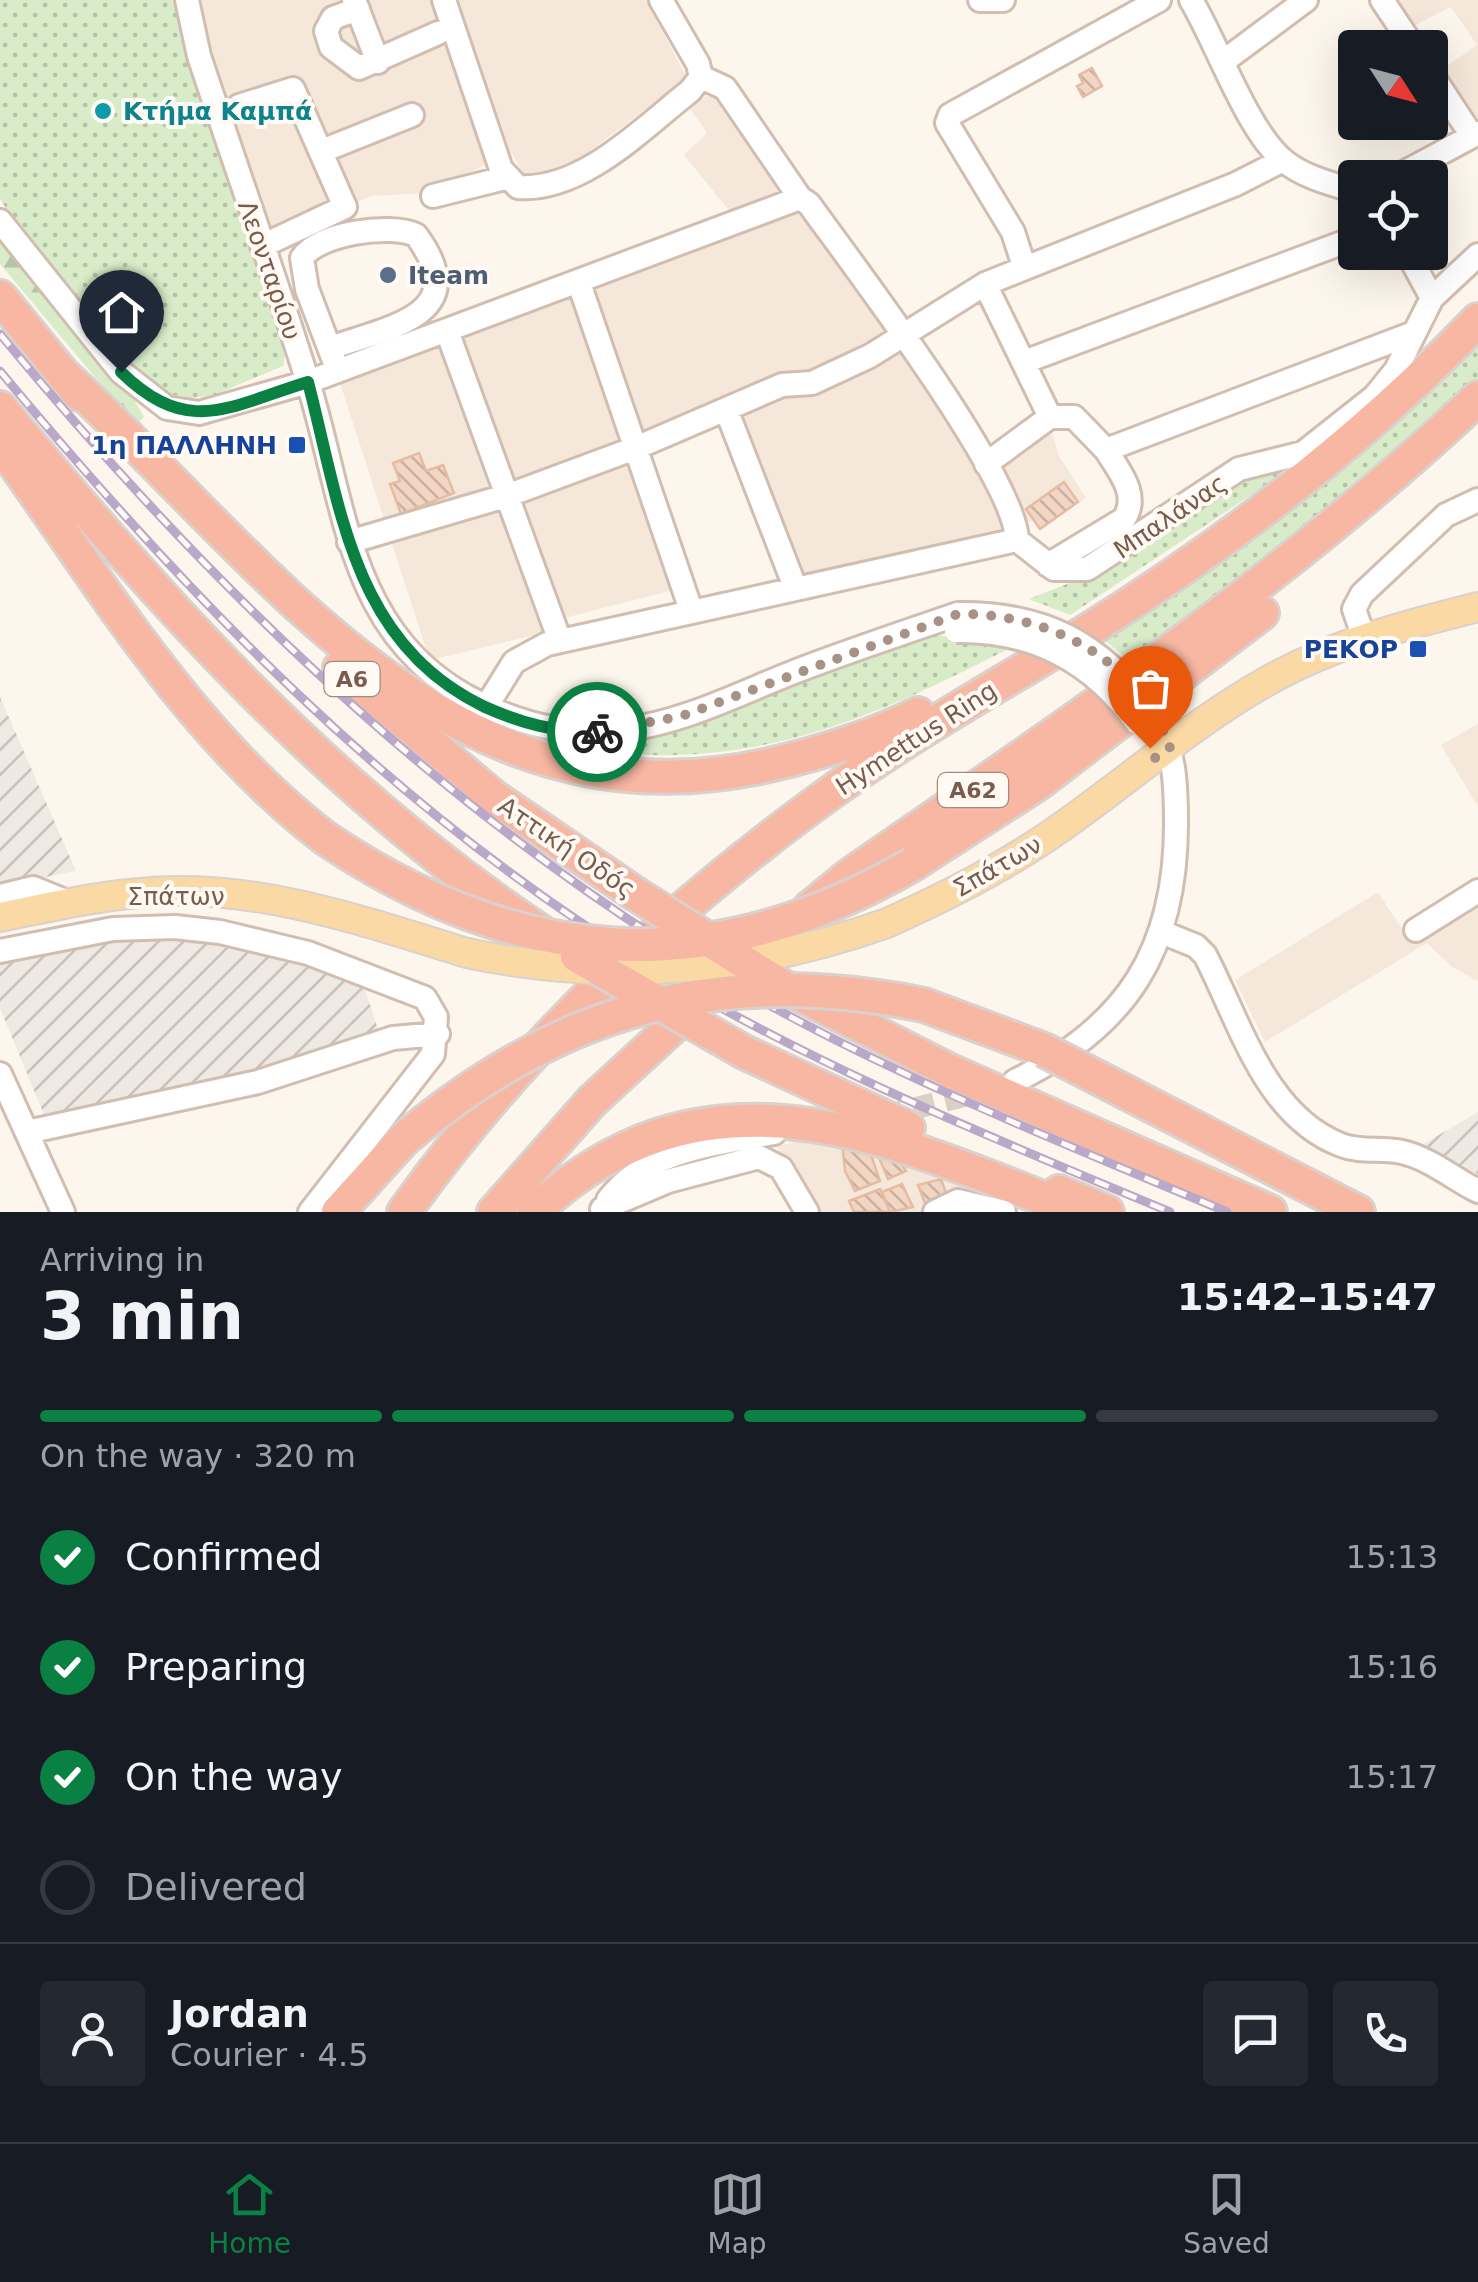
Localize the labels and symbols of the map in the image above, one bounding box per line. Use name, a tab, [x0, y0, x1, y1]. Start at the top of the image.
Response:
north arrow	[1338, 30, 1448, 140]
place label: Kτήμα Καμπά	[123, 97, 312, 126]
marker: Kτήμα Καμπά	[92, 100, 114, 122]
street label: Λεονταρίου	[232, 197, 307, 344]
place label: Iteam	[408, 261, 489, 290]
marker: Iteam	[377, 264, 399, 286]
pin	[79, 270, 164, 373]
place label: 1η ΠΑΛΛΗΝΗ	[91, 431, 277, 460]
marker: 1η ΠΑΛΛΗΝΗ	[286, 434, 308, 456]
street label: Μπαλάνας	[1108, 468, 1232, 565]
place label: ΡΕΚΟΡ	[1304, 635, 1398, 664]
marker: ΡΕΚΟΡ	[1407, 638, 1429, 660]
pin	[1108, 646, 1193, 749]
road number: Α6	[324, 662, 380, 696]
street label: Hymettus Ring	[830, 676, 1002, 801]
courier	[547, 682, 647, 782]
road number: Α62	[938, 773, 1008, 807]
street label: Αττική Οδός	[493, 791, 641, 904]
street label: Σπάτων	[948, 830, 1047, 903]
street label: Σπάτων	[127, 882, 225, 911]

